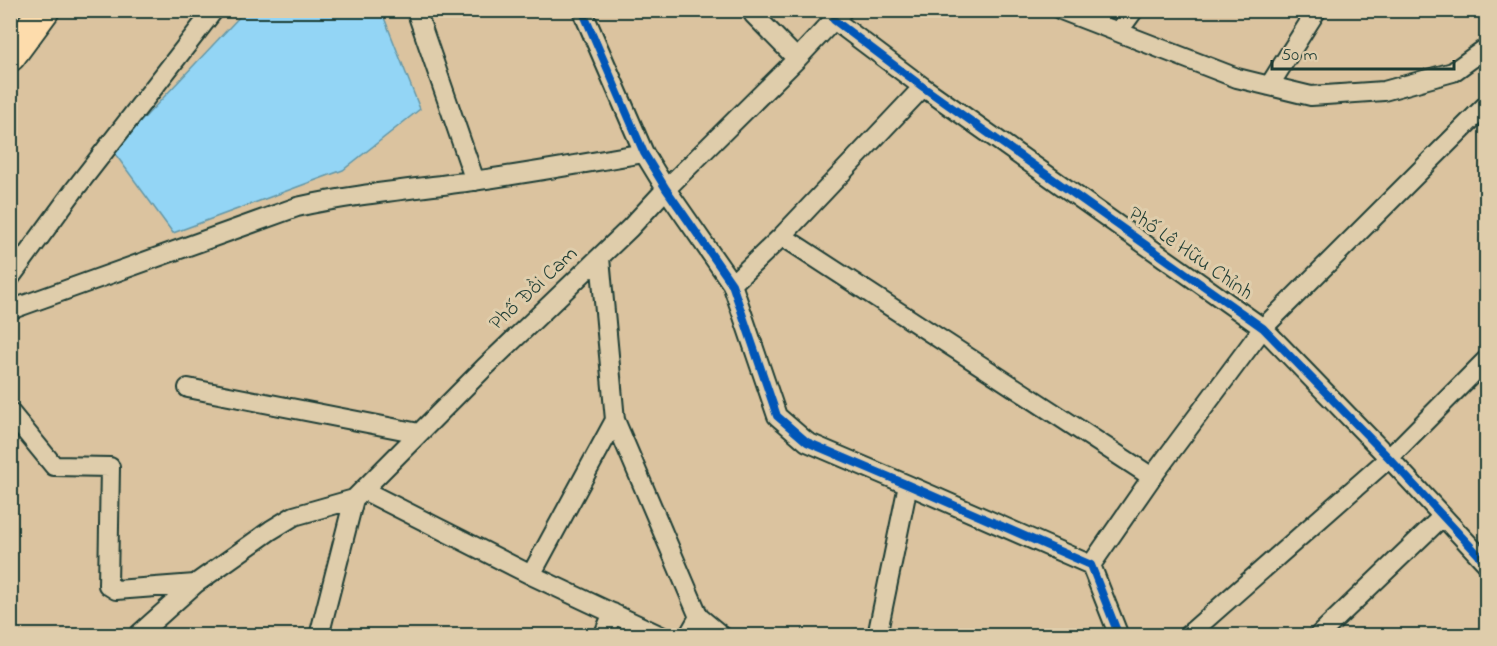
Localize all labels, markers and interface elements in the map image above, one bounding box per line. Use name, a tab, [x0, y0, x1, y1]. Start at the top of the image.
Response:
scale bar	[1272, 33, 1454, 71]
text: 50 m	[1281, 43, 1318, 69]
street label: Phố Lê Hữu Chỉnh	[1121, 200, 1259, 308]
street label: Phố Đồi Cam	[483, 240, 585, 338]

